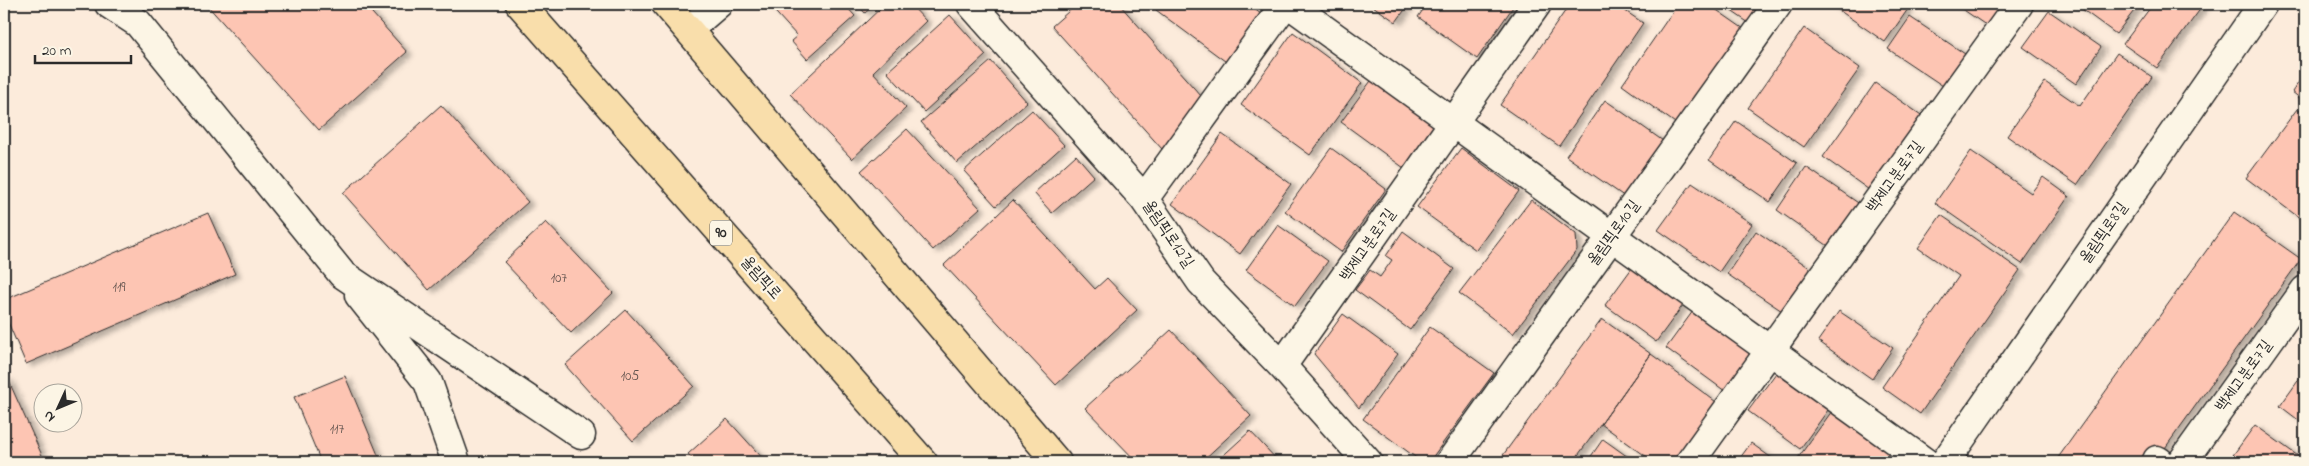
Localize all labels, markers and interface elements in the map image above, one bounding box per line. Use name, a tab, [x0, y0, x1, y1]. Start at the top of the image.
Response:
scale bar	[35, 32, 131, 64]
text: 20 m	[42, 40, 72, 62]
street label: 백제고분로7길	[1861, 136, 1929, 218]
street label: 올림픽로12길	[1136, 195, 1200, 273]
street label: 올림픽로10길	[1582, 195, 1646, 271]
street label: 올림픽로8길	[2074, 197, 2134, 269]
street label: 백제고분로7길	[1334, 204, 1402, 286]
road number: 90	[710, 220, 732, 246]
street label: 올림픽로	[735, 251, 787, 305]
house number: 107	[551, 268, 567, 289]
house number: 119	[112, 277, 126, 298]
street label: 백제고분로7길	[2210, 335, 2278, 417]
house number: 105	[621, 366, 639, 387]
north arrow	[32, 384, 82, 434]
text: N	[39, 405, 61, 427]
house number: 117	[330, 419, 345, 440]

